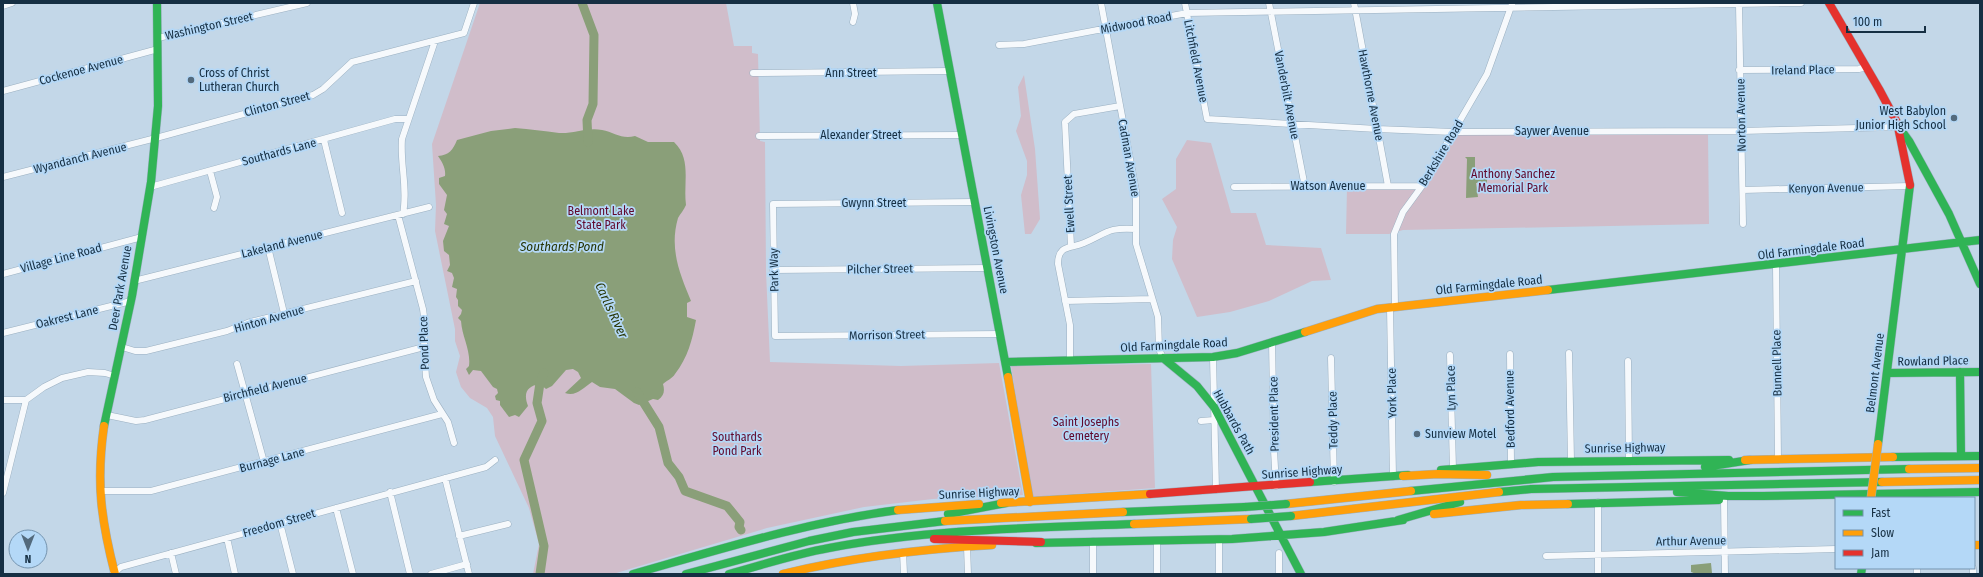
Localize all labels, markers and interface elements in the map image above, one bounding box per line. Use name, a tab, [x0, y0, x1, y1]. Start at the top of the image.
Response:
scale bar	[1847, 8, 1925, 34]
street label: Washington Street	[164, 9, 254, 43]
street label: Midwood Road	[1099, 9, 1173, 37]
text: 100 m	[1853, 15, 1882, 29]
street label: Litchfield Avenue	[1181, 18, 1211, 104]
street label: Hawthorne Avenue	[1355, 48, 1387, 142]
street label: Vanderbilt Avenue	[1272, 50, 1302, 140]
street label: Cockenoe Avenue	[38, 52, 124, 88]
street label: Ireland Place	[1771, 62, 1835, 78]
place label: Cross of Christ Lutheran Church	[199, 66, 279, 94]
street label: Ann Street	[825, 66, 877, 80]
marker: Cross of Christ Lutheran Church	[186, 75, 196, 85]
street label: Norton Avenue	[1733, 78, 1749, 152]
street label: Clinton Street	[243, 89, 311, 119]
place label: West Babylon Junior High School	[1855, 104, 1946, 132]
marker: West Babylon Junior High School	[1949, 113, 1959, 123]
street label: Cadman Avenue	[1115, 118, 1143, 198]
street label: Berkshire Road	[1416, 118, 1466, 188]
street label: Saywer Avenue	[1515, 124, 1589, 138]
street label: Alexander Street	[820, 128, 902, 142]
street label: Southards Lane	[240, 135, 318, 169]
street label: Wyandanch Avenue	[32, 140, 128, 176]
park label: Anthony Sanchez Memorial Park	[1471, 167, 1555, 195]
street label: Ewell Street	[1060, 175, 1078, 233]
street label: Watson Avenue	[1290, 179, 1366, 193]
street label: Kenyon Avenue	[1788, 180, 1864, 196]
street label: Gwynn Street	[841, 196, 907, 210]
park label: Belmont Lake State Park	[568, 204, 634, 232]
street label: Livingston Avenue	[981, 205, 1011, 295]
street label: Lakeland Avenue	[240, 227, 324, 261]
street label: Old Farmingdale Road	[1757, 236, 1865, 262]
water label: Southards Pond	[519, 239, 604, 254]
street label: Village Line Road	[19, 240, 103, 276]
street label: Deer Park Avenue	[106, 244, 134, 332]
street label: Park Way	[767, 247, 781, 292]
street label: Pilcher Street	[847, 261, 913, 277]
street label: Old Farmingdale Road	[1435, 272, 1543, 298]
water label: Carlls River	[592, 280, 631, 341]
street label: Oakrest Lane	[34, 302, 100, 332]
street label: Hinton Avenue	[233, 302, 306, 336]
street label: Pond Place	[416, 316, 432, 370]
street label: Morrison Street	[849, 327, 925, 343]
street label: Bunnell Place	[1769, 330, 1785, 396]
street label: Belmont Avenue	[1863, 332, 1887, 414]
street label: Old Farmingdale Road	[1120, 335, 1228, 355]
street label: Rowland Place	[1897, 353, 1969, 369]
street label: Lyn Place	[1444, 365, 1458, 411]
street label: York Place	[1385, 368, 1399, 418]
street label: Bedford Avenue	[1502, 370, 1518, 448]
street label: Birchfield Avenue	[222, 371, 308, 405]
street label: President Place	[1266, 376, 1282, 452]
street label: Hubbards Path	[1210, 387, 1258, 457]
street label: Teddy Place	[1325, 391, 1341, 449]
park label: Saint Josephs Cemetery	[1053, 415, 1119, 443]
place label: Sunview Motel	[1425, 427, 1496, 441]
marker: Sunview Motel	[1412, 429, 1422, 439]
park label: Southards Pond Park	[712, 430, 762, 458]
street label: Sunrise Highway	[1585, 440, 1666, 456]
street label: Burnage Lane	[238, 445, 306, 475]
street label: Sunrise Highway	[1261, 462, 1343, 482]
street label: Sunrise Highway	[938, 484, 1020, 502]
legend	[1835, 497, 1975, 569]
street label: Freedom Street	[241, 506, 317, 540]
text: Fast	[1871, 506, 1890, 520]
text: Slow	[1871, 526, 1894, 540]
north arrow	[8, 529, 48, 569]
street label: Arthur Avenue	[1656, 533, 1726, 549]
text: Jam	[1871, 546, 1889, 560]
text: N	[25, 552, 31, 565]

